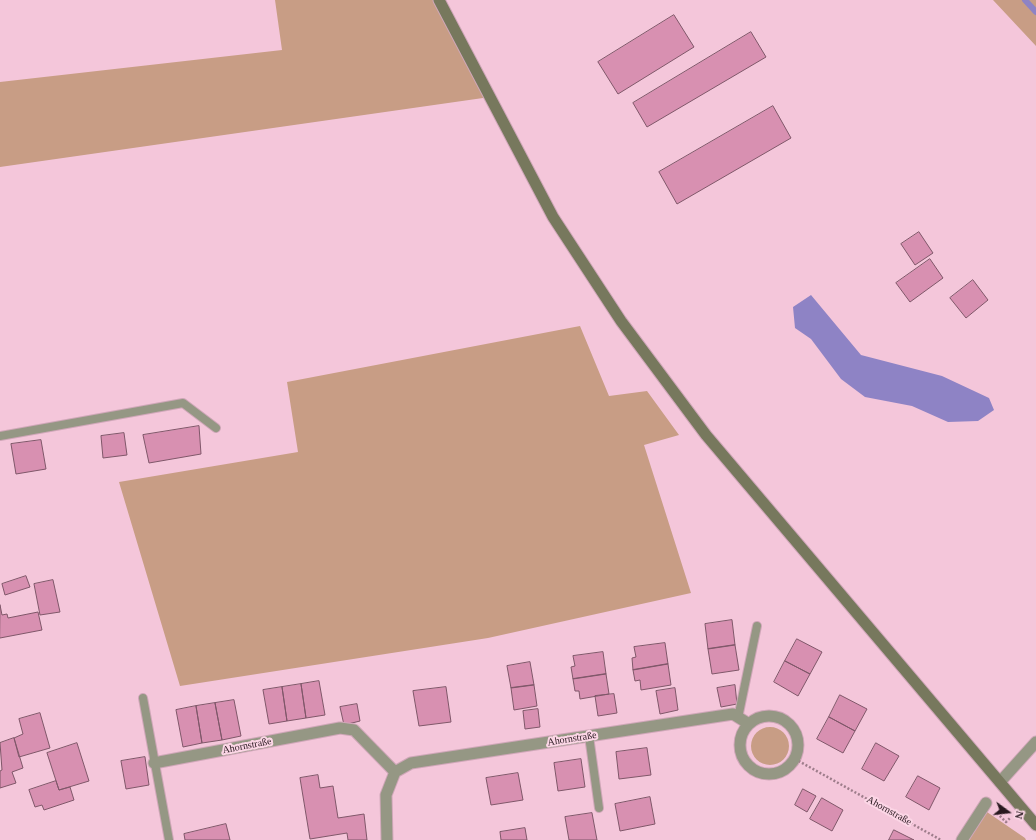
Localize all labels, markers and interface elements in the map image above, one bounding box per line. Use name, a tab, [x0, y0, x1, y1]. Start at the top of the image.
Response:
street label: Ahornstraße	[547, 729, 597, 749]
street label: Ahornstraße	[222, 735, 272, 757]
north arrow	[988, 792, 1028, 832]
street label: Ahornstraße	[864, 794, 914, 828]
text: N	[1013, 810, 1026, 820]

